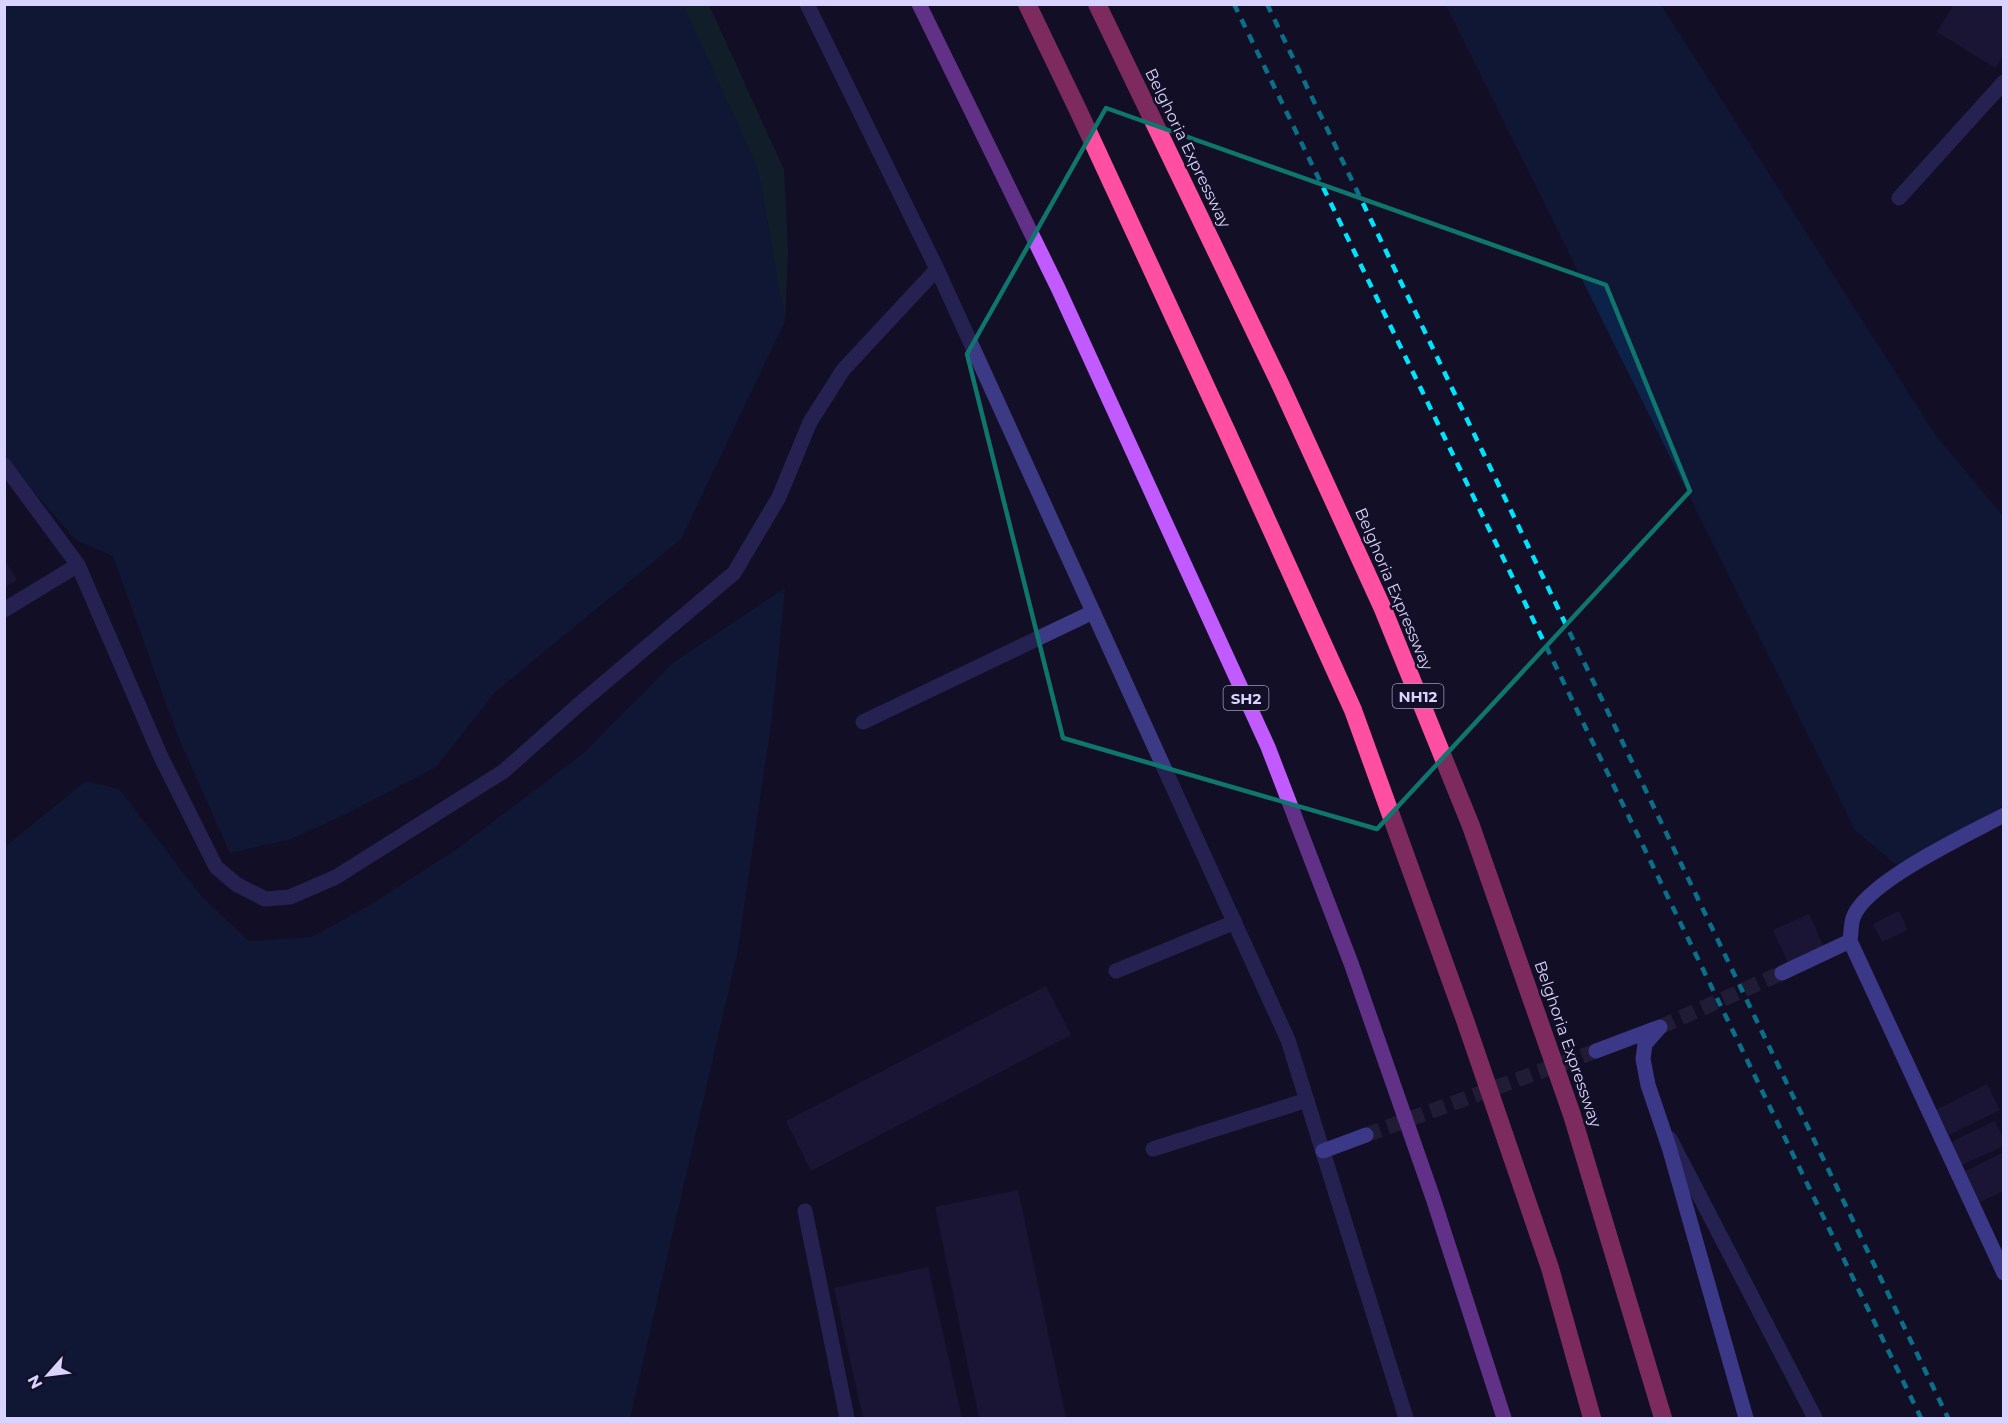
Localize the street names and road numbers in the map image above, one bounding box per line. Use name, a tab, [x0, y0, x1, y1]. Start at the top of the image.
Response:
street label: Belghoria Expressway	[1141, 65, 1235, 231]
street label: Belghoria Expressway	[1351, 505, 1437, 673]
road number: NH12	[1392, 684, 1444, 708]
road number: SH2	[1224, 686, 1268, 710]
street label: Belghoria Expressway	[1531, 958, 1606, 1130]

